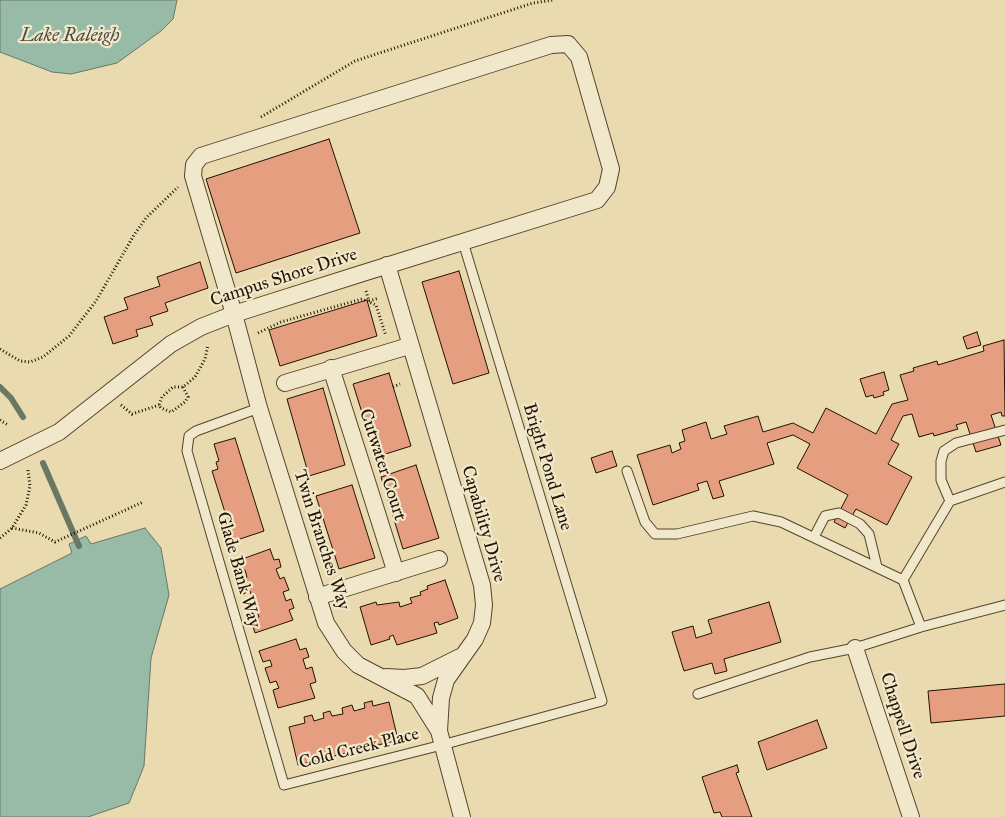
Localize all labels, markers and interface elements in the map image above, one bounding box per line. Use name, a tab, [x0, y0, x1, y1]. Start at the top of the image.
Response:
water label: Lake Raleigh	[21, 25, 119, 47]
street label: Campus Shore Drive	[208, 244, 360, 312]
street label: Bright Pond Lane	[517, 401, 577, 533]
street label: Cutwater Court	[354, 406, 410, 524]
street label: Capability Drive	[456, 463, 510, 585]
street label: Twin Branches Way	[288, 467, 354, 613]
street label: Glade Bank Way	[211, 510, 265, 630]
street label: Chappell Drive	[875, 670, 929, 782]
street label: Cold Creek Place	[297, 724, 421, 774]

